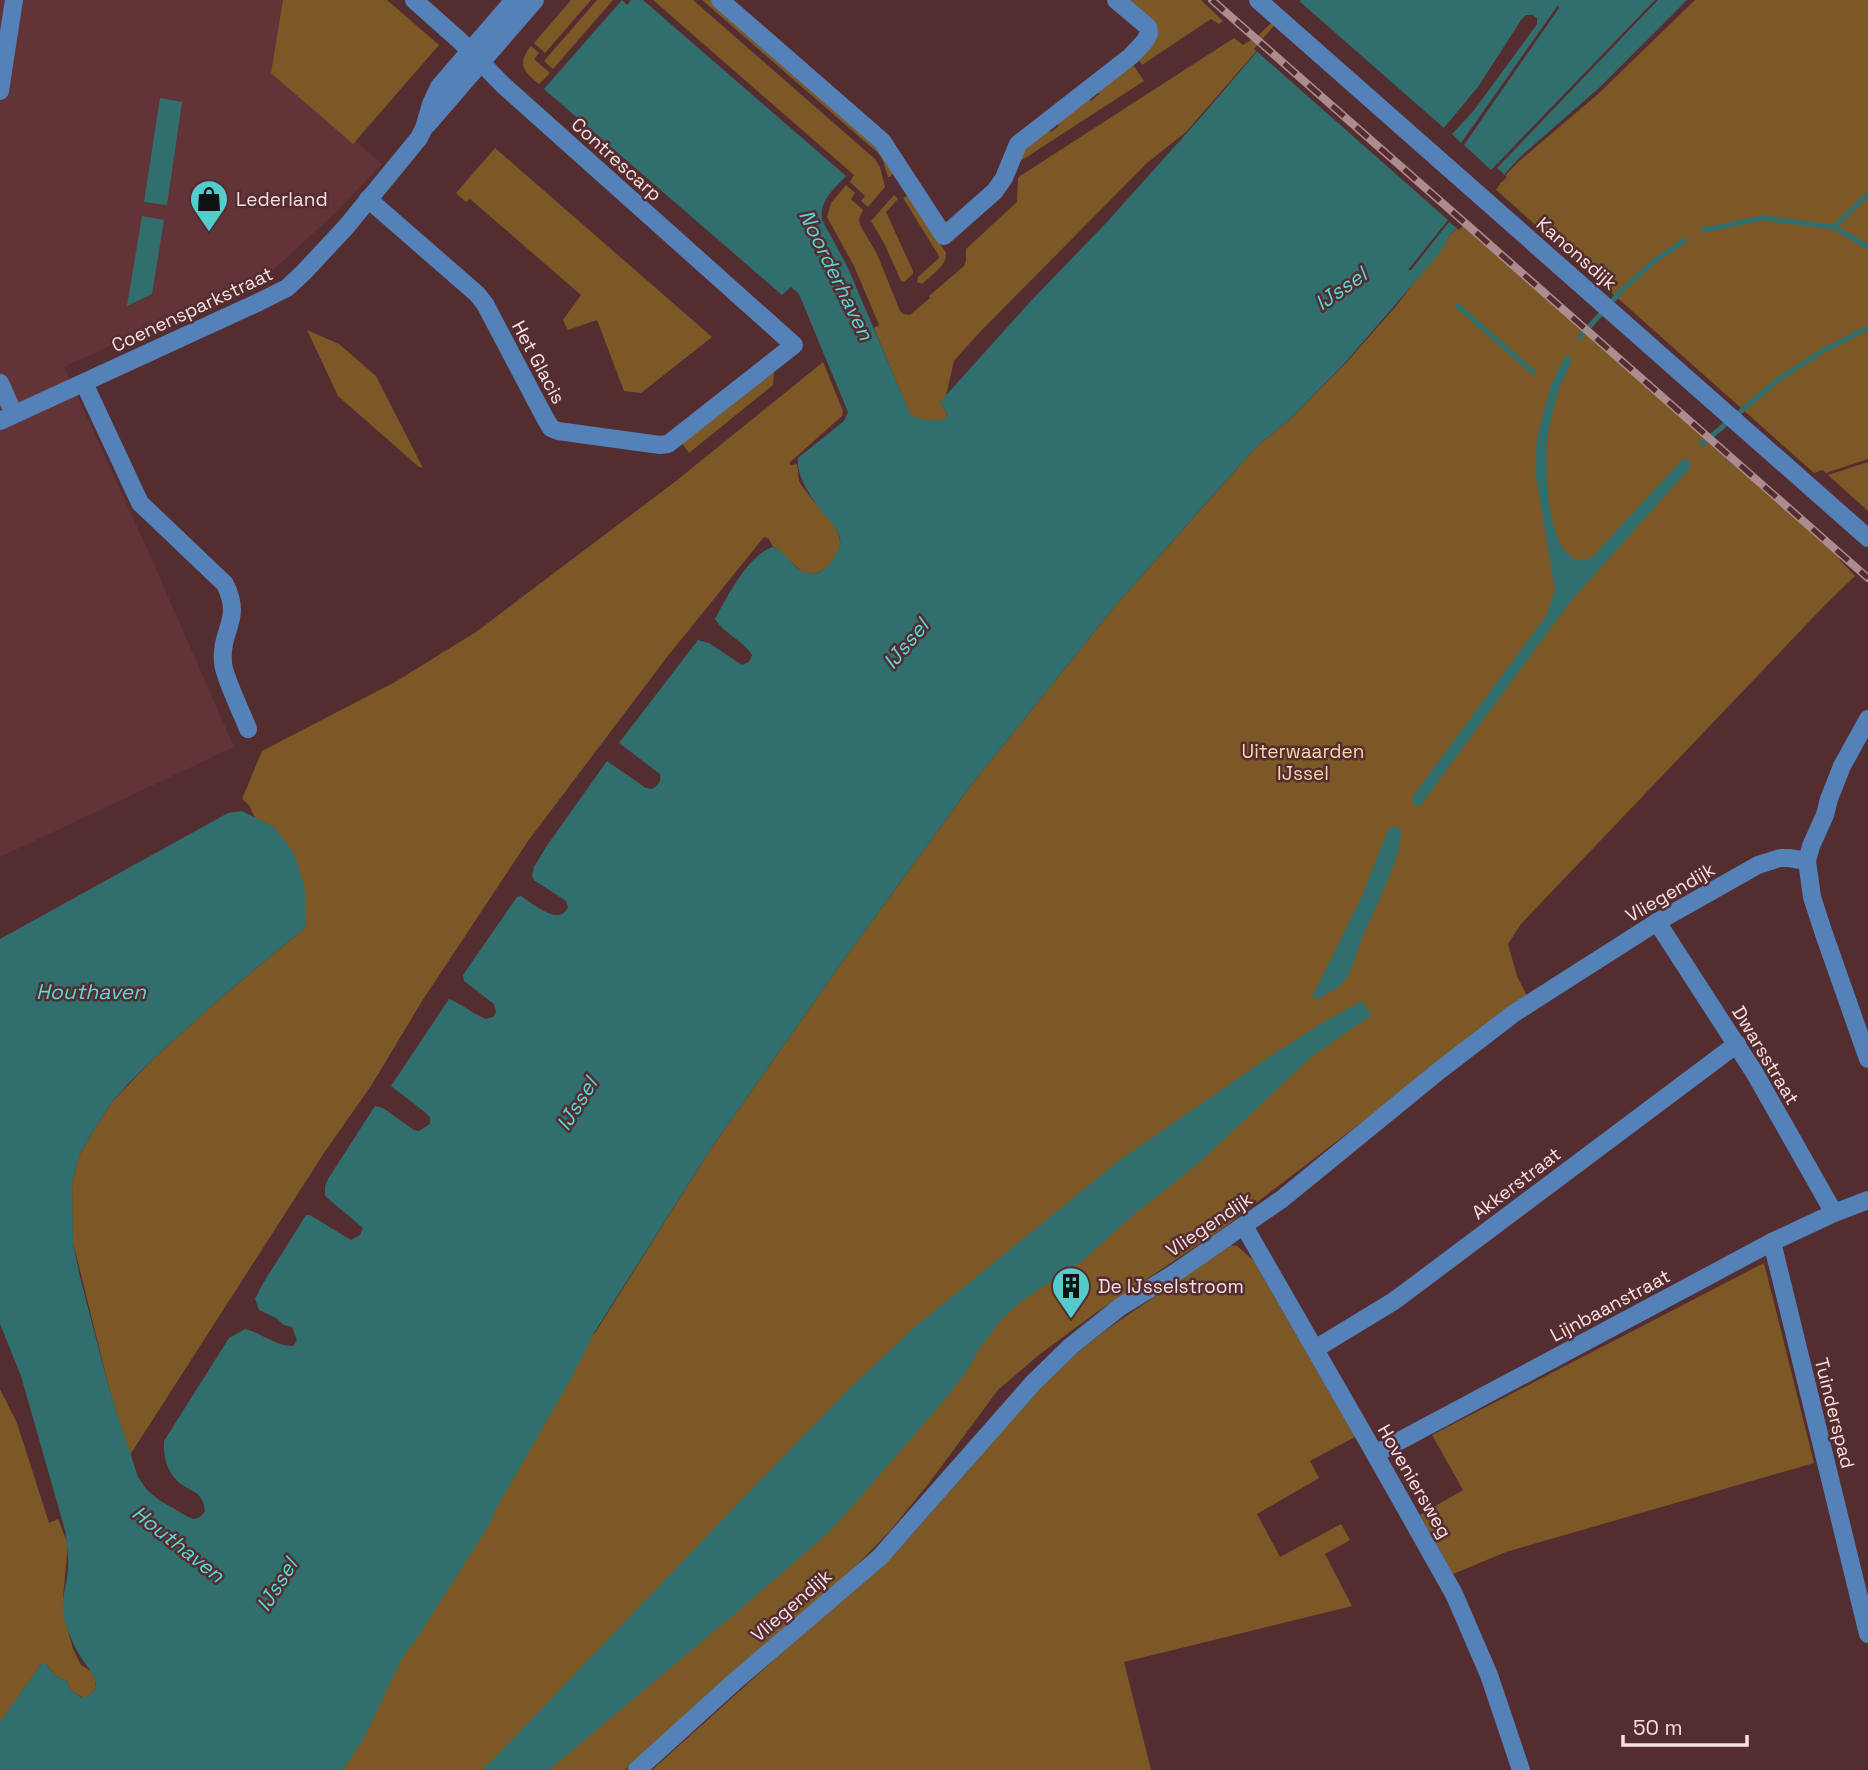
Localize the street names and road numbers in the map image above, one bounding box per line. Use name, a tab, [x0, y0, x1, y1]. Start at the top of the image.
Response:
street label: Contrescarp	[566, 112, 667, 207]
street label: Kanonsdijk	[1531, 211, 1622, 295]
street label: Coenensparkstraat	[107, 261, 277, 358]
street label: Het Glacis	[506, 316, 571, 408]
street label: Vliegendijk	[1621, 857, 1719, 928]
street label: Dwarsstraat	[1726, 1001, 1805, 1109]
street label: Akkerstraat	[1467, 1142, 1566, 1225]
street label: Vliegendijk	[1161, 1186, 1257, 1263]
street label: Lijnbaanstraat	[1546, 1263, 1675, 1348]
street label: Tuinderspad	[1809, 1355, 1860, 1471]
street label: Hoveniersweg	[1372, 1420, 1457, 1543]
street label: Vliegendijk	[746, 1563, 837, 1647]

